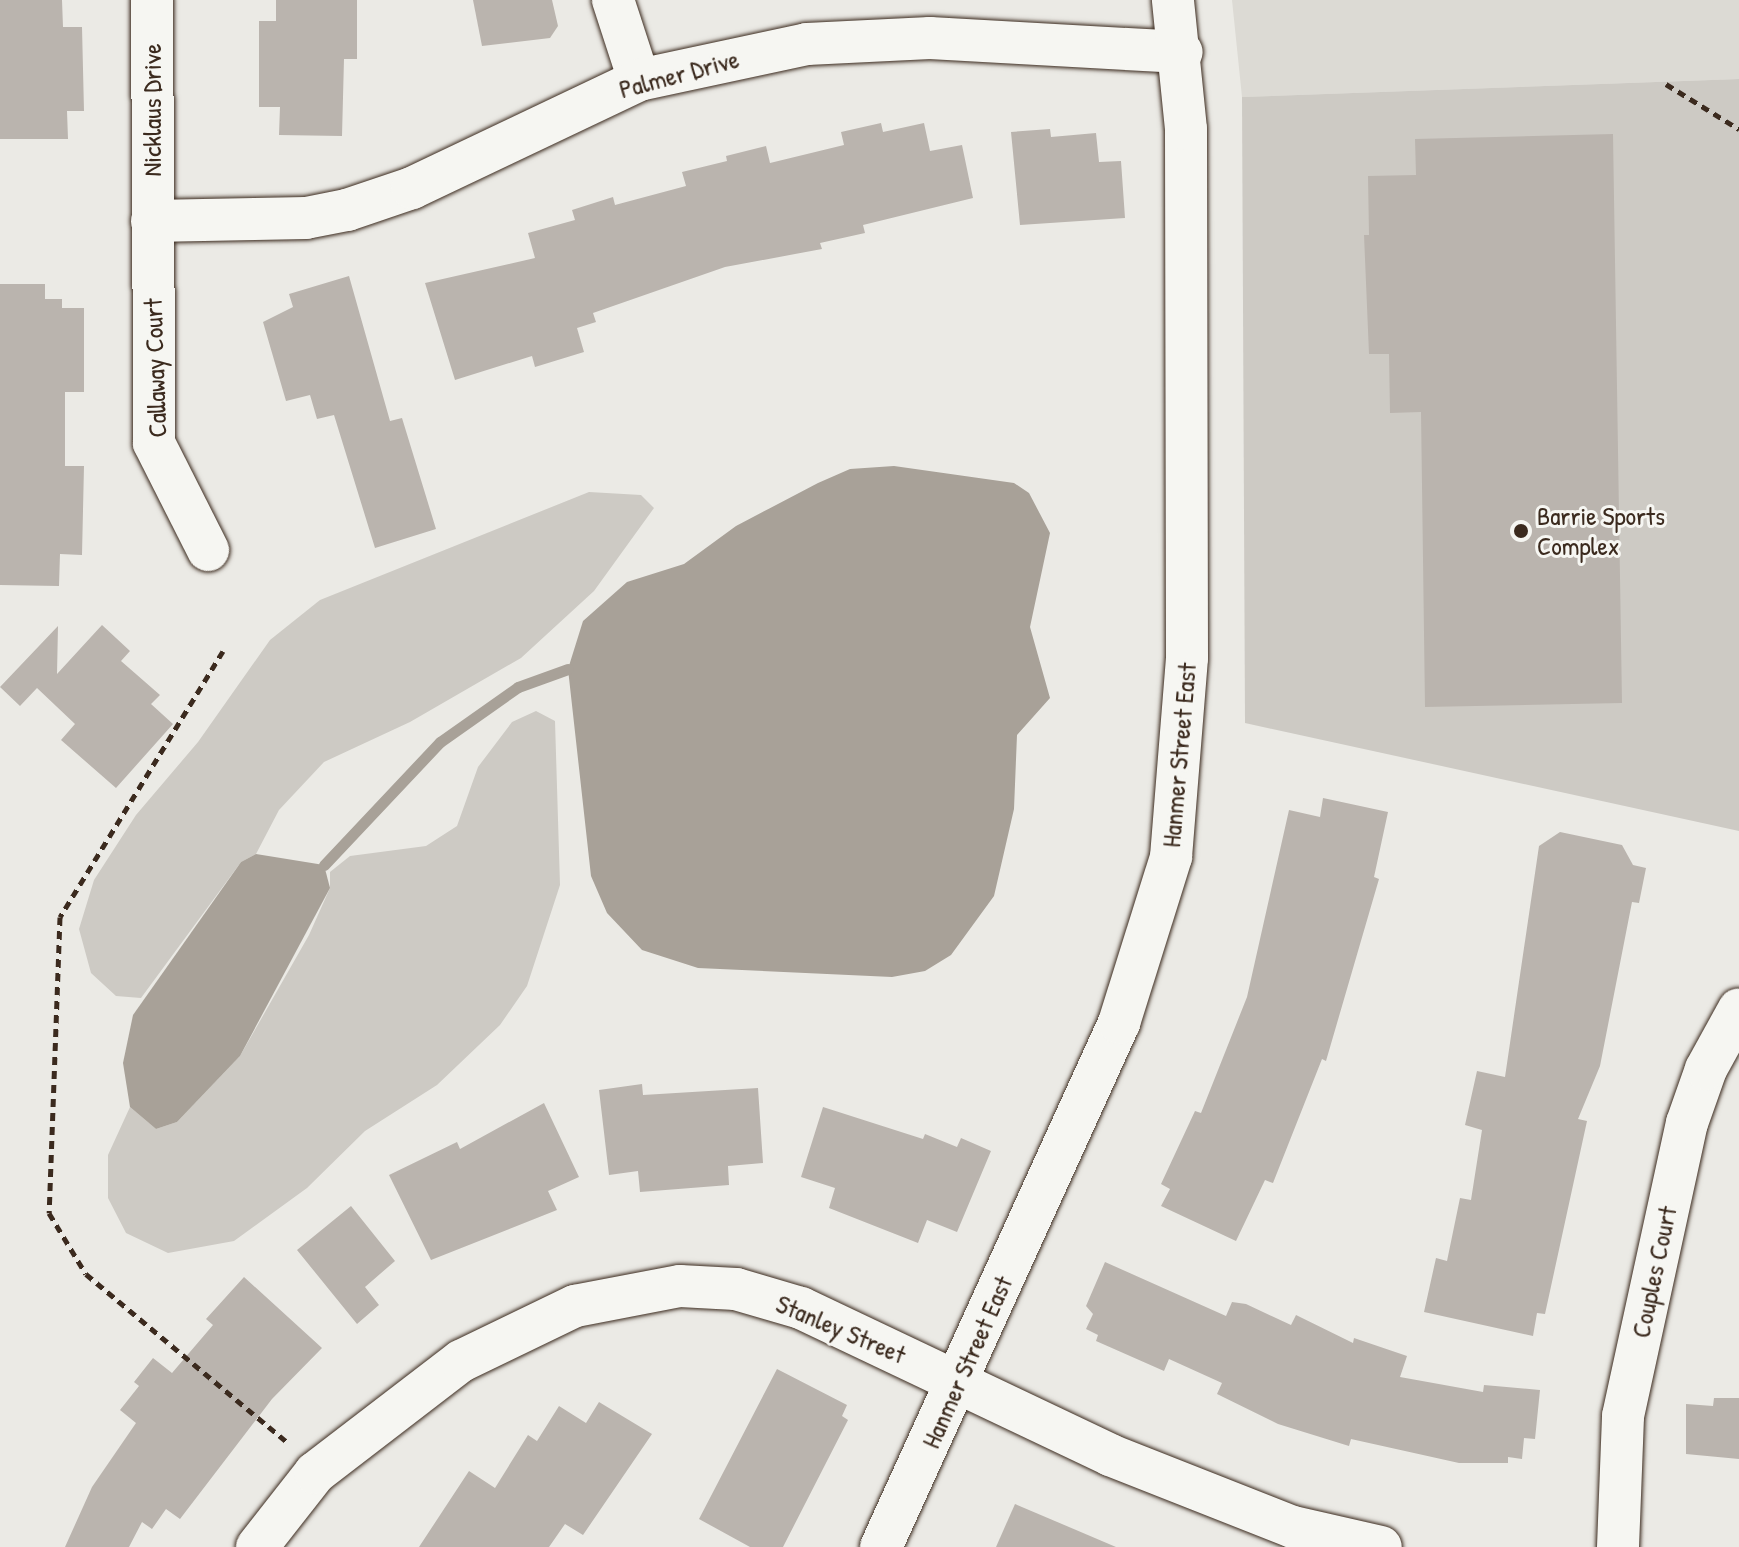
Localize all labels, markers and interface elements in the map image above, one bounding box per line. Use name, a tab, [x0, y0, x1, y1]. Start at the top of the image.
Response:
street label: Palmer Drive	[616, 43, 742, 105]
street label: Nicklaus Drive	[136, 44, 168, 176]
street label: Callaway Court	[137, 298, 173, 438]
place label: Barrie Sports Complex	[1537, 500, 1665, 562]
marker: Barrie Sports Complex	[1512, 522, 1530, 540]
street label: Hanmer Street East	[1155, 661, 1203, 849]
street label: Couples Court	[1625, 1203, 1683, 1341]
street label: Hanmer Street East	[915, 1271, 1019, 1453]
street label: Stanley Street	[772, 1288, 910, 1370]

